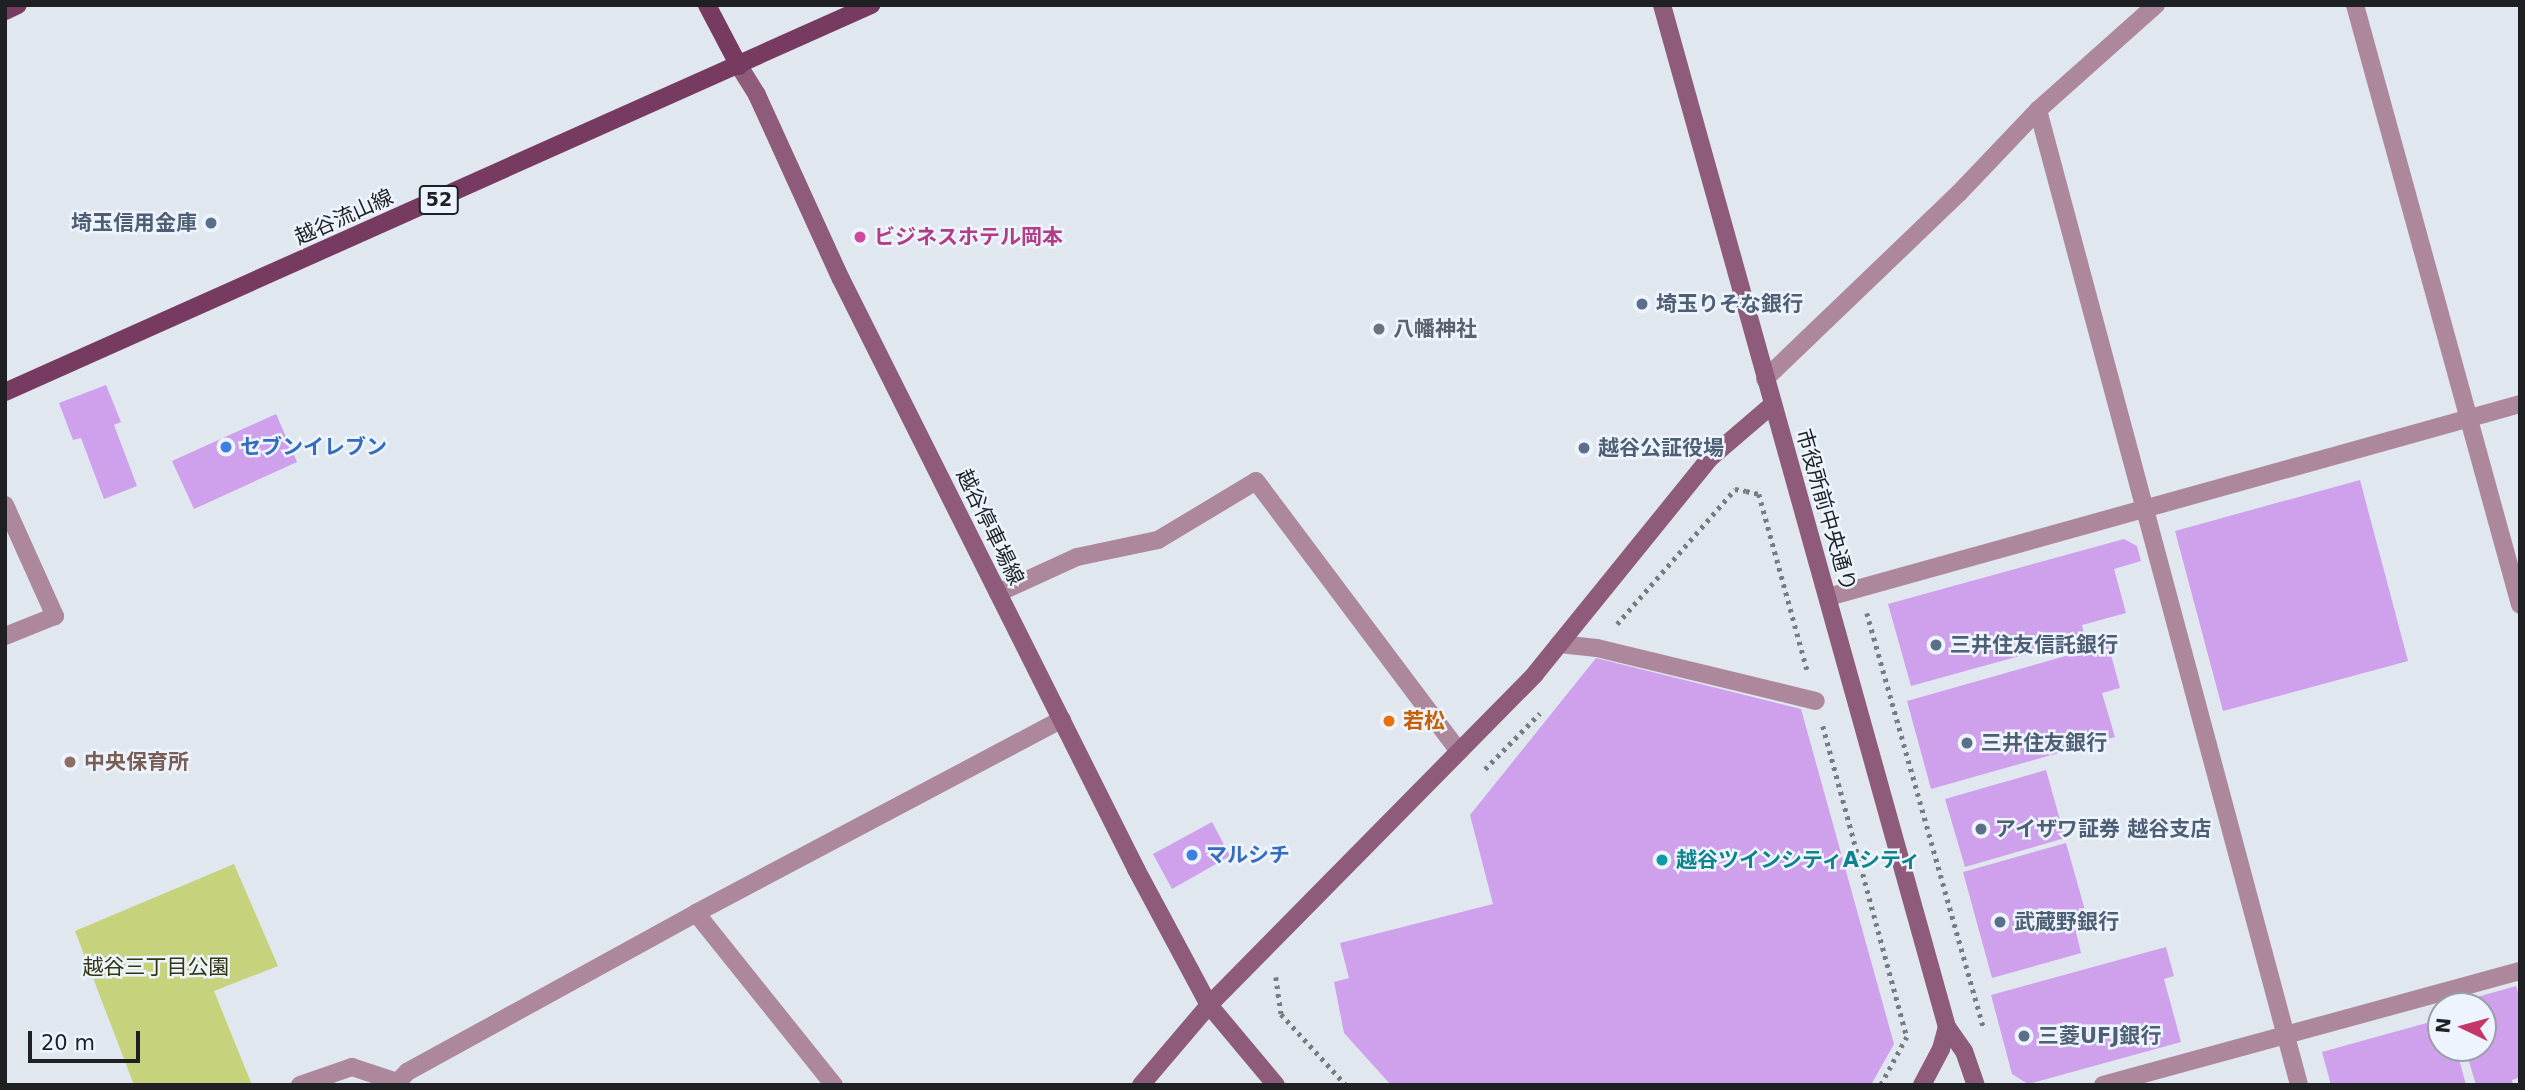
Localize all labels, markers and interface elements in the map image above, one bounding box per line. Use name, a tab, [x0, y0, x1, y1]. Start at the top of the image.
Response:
street label: 越谷流山線	[291, 184, 397, 250]
road number: 52	[418, 184, 460, 216]
place label: 埼玉信用金庫	[71, 210, 197, 236]
marker: 埼玉信用金庫	[203, 215, 219, 231]
place label: ビジネスホテル岡本	[874, 224, 1063, 250]
marker: ビジネスホテル岡本	[852, 229, 868, 245]
place label: 埼玉りそな銀行	[1656, 291, 1803, 317]
marker: 埼玉りそな銀行	[1634, 296, 1650, 312]
place label: 八幡神社	[1393, 316, 1477, 342]
marker: 八幡神社	[1371, 321, 1387, 337]
street label: 市役所前中央通り	[1791, 426, 1861, 594]
place label: セブンイレブン	[240, 434, 387, 460]
place label: 越谷公証役場	[1598, 435, 1724, 461]
marker: セブンイレブン	[218, 439, 234, 455]
marker: 越谷公証役場	[1576, 440, 1592, 456]
street label: 越谷停車場線	[951, 465, 1029, 589]
place label: 三井住友信託銀行	[1950, 632, 2118, 658]
marker: 三井住友信託銀行	[1928, 637, 1944, 653]
place label: 若松	[1403, 708, 1445, 734]
marker: 若松	[1381, 713, 1397, 729]
place label: 三井住友銀行	[1981, 730, 2107, 756]
marker: 三井住友銀行	[1959, 735, 1975, 751]
place label: 中央保育所	[84, 749, 189, 775]
marker: 中央保育所	[62, 754, 78, 770]
place label: アイザワ証券 越谷支店	[1995, 816, 2212, 842]
marker: アイザワ証券 越谷支店	[1973, 821, 1989, 837]
place label: マルシチ	[1206, 842, 1290, 868]
marker: マルシチ	[1184, 847, 1200, 863]
place label: 越谷ツインシティAシティ	[1676, 847, 1923, 873]
marker: 越谷ツインシティAシティ	[1654, 852, 1670, 868]
place label: 武蔵野銀行	[2014, 909, 2119, 935]
marker: 武蔵野銀行	[1992, 914, 2008, 930]
park label: 越谷三丁目公園	[83, 954, 229, 980]
north arrow	[2427, 992, 2497, 1062]
scale bar	[32, 1016, 144, 1060]
text: N	[2431, 1016, 2455, 1034]
place label: 三菱UFJ銀行	[2038, 1023, 2161, 1049]
marker: 三菱UFJ銀行	[2016, 1028, 2032, 1044]
text: 20 m	[41, 1031, 95, 1055]

